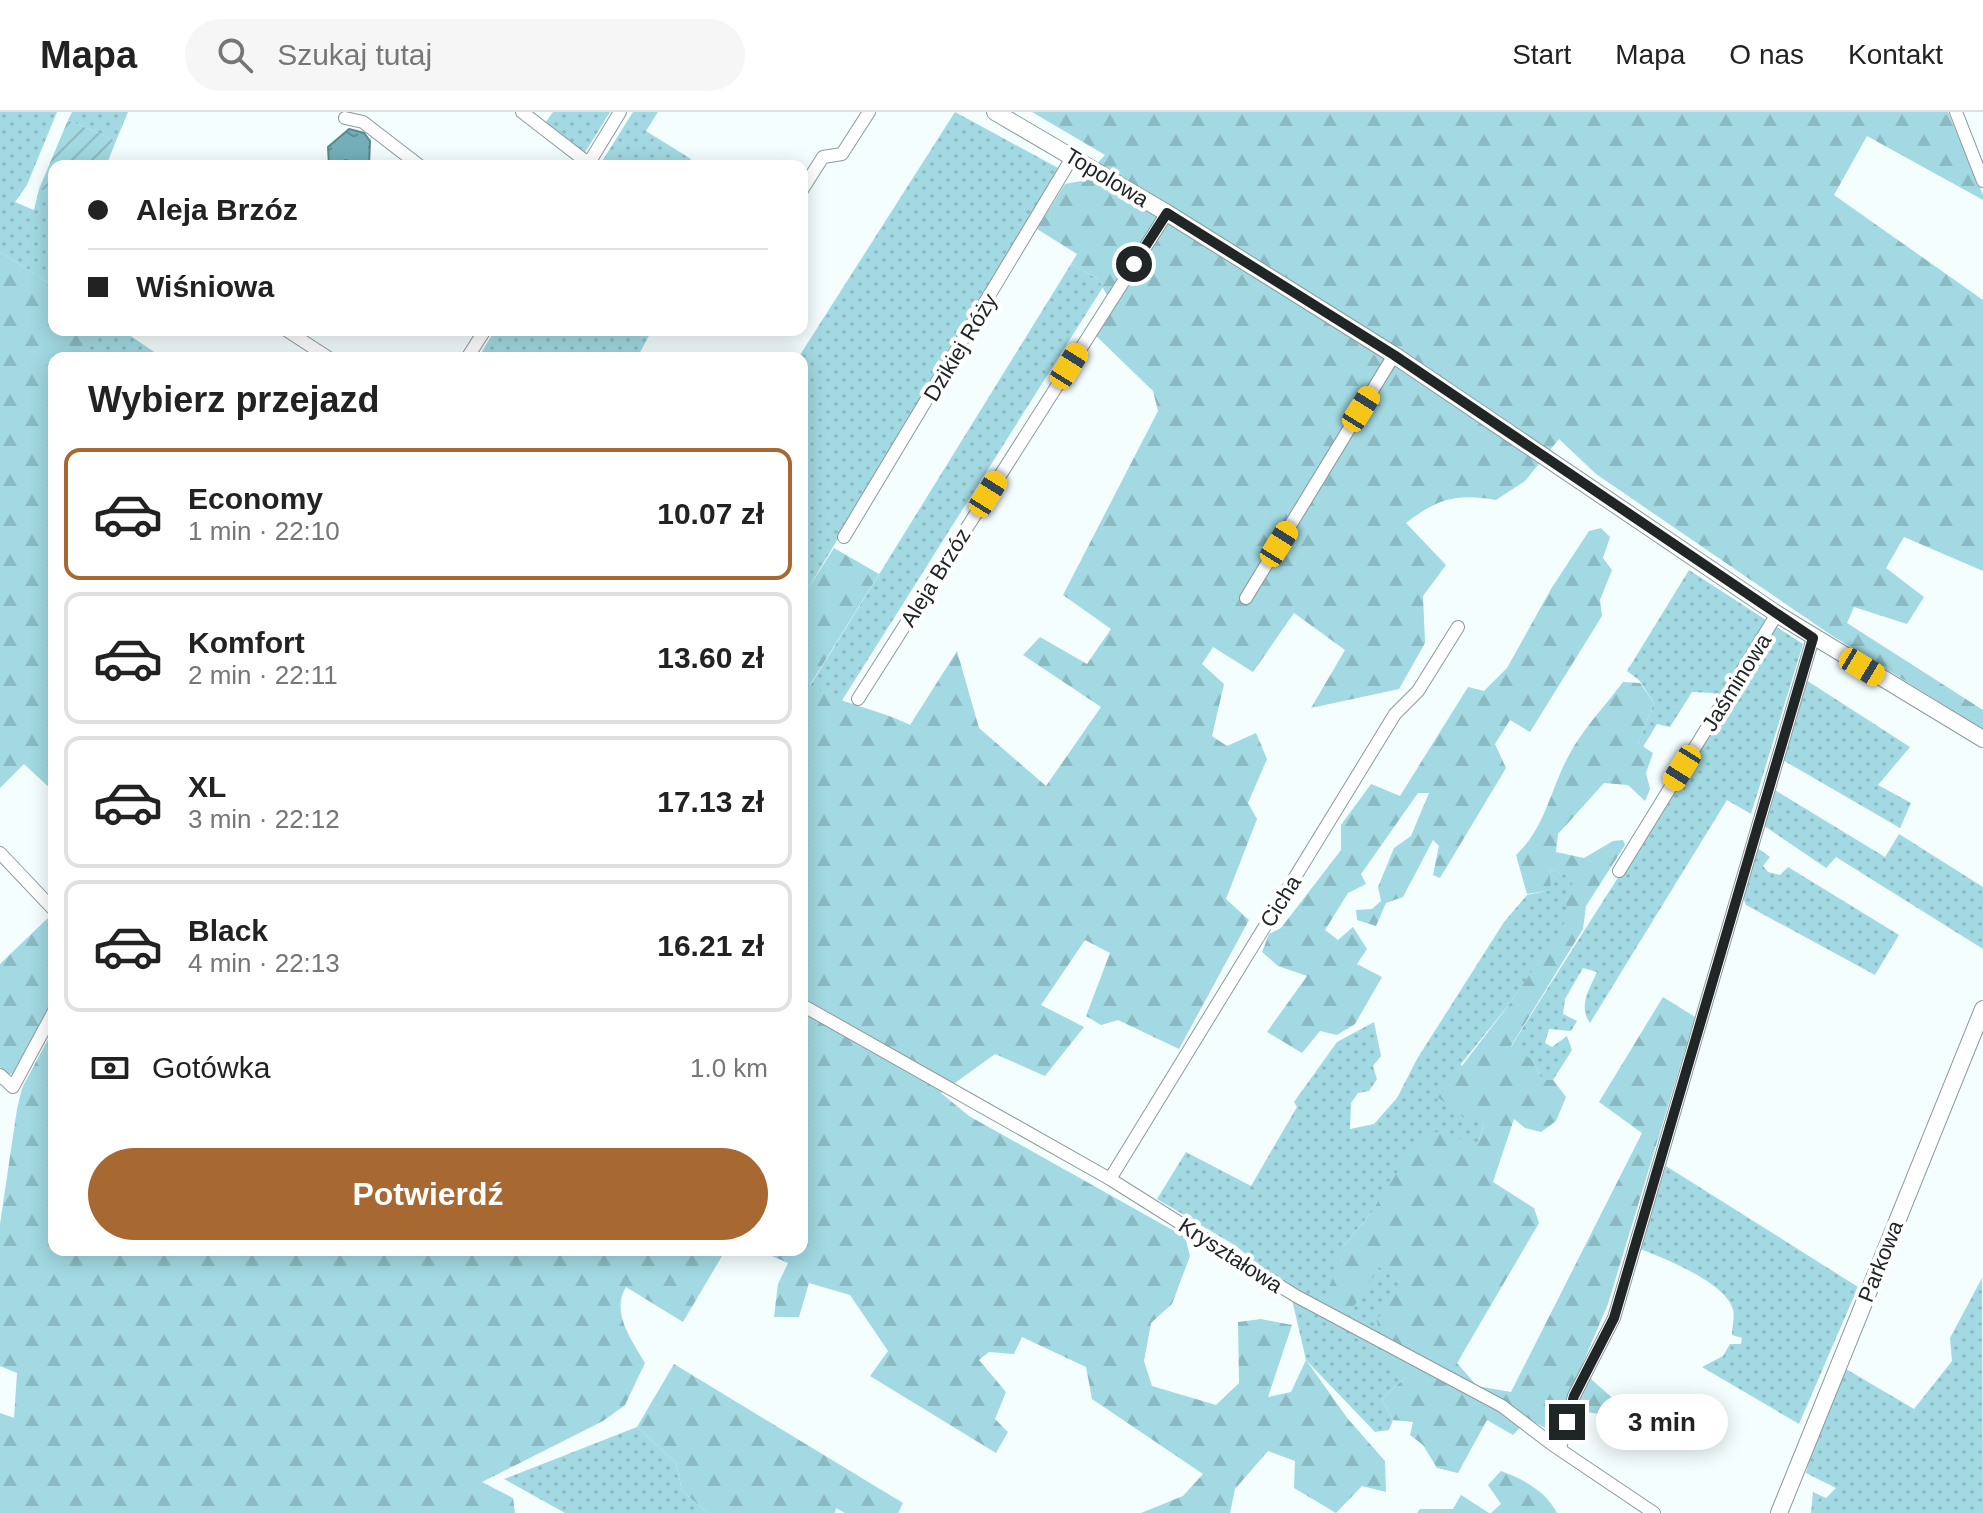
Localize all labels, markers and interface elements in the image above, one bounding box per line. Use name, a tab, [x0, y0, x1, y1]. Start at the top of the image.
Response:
search box	[185, 19, 745, 91]
icon: search	[213, 33, 257, 77]
text: Mapa	[40, 34, 137, 76]
text: Szukaj tutaj	[277, 38, 432, 71]
text: Start	[1512, 39, 1571, 70]
text: Mapa	[1615, 39, 1685, 70]
text: O nas	[1729, 39, 1804, 70]
text: Kontakt	[1848, 39, 1943, 70]
street label: Topolowa	[1060, 143, 1154, 212]
text: Aleja Brzóz	[136, 193, 298, 226]
route start	[1116, 246, 1152, 282]
text: Wiśniowa	[136, 270, 274, 303]
street label: Dzikiej Róży	[919, 289, 1002, 406]
car	[1046, 339, 1092, 393]
text: Wybierz przejazd	[88, 379, 379, 420]
car	[1338, 382, 1384, 436]
car	[965, 467, 1011, 521]
icon: car	[92, 478, 164, 550]
text: Economy	[188, 482, 323, 515]
text: 10.07 zł	[657, 497, 764, 530]
text: 1 min · 22:10	[188, 516, 340, 546]
car	[1256, 517, 1302, 571]
street label: Aleja Brzóz	[895, 523, 976, 631]
icon: car	[92, 622, 164, 694]
text: Komfort	[188, 626, 305, 659]
street label: Jaśminowa	[1697, 628, 1777, 736]
text: 13.60 zł	[657, 641, 764, 674]
car	[1835, 644, 1889, 690]
text: 2 min · 22:11	[188, 660, 338, 690]
car	[1659, 741, 1705, 795]
icon: car	[92, 766, 164, 838]
text: XL	[188, 770, 226, 803]
text: 17.13 zł	[657, 785, 764, 818]
text: 3 min · 22:12	[188, 804, 340, 834]
street label: Cicha	[1255, 870, 1306, 932]
icon: car	[92, 910, 164, 982]
text: Black	[188, 914, 268, 947]
text: 16.21 zł	[657, 929, 764, 962]
text: 4 min · 22:13	[188, 948, 340, 978]
icon: cash	[88, 1046, 132, 1090]
text: Gotówka	[152, 1051, 270, 1084]
text: 1.0 km	[690, 1053, 768, 1083]
button: Potwierdź	[88, 1148, 768, 1240]
street label: Kryształowa	[1174, 1213, 1288, 1299]
street label: Parkowa	[1853, 1216, 1908, 1306]
callout: 3 min	[1595, 1394, 1727, 1450]
route end	[1549, 1404, 1585, 1440]
text: 3 min	[1628, 1407, 1696, 1437]

